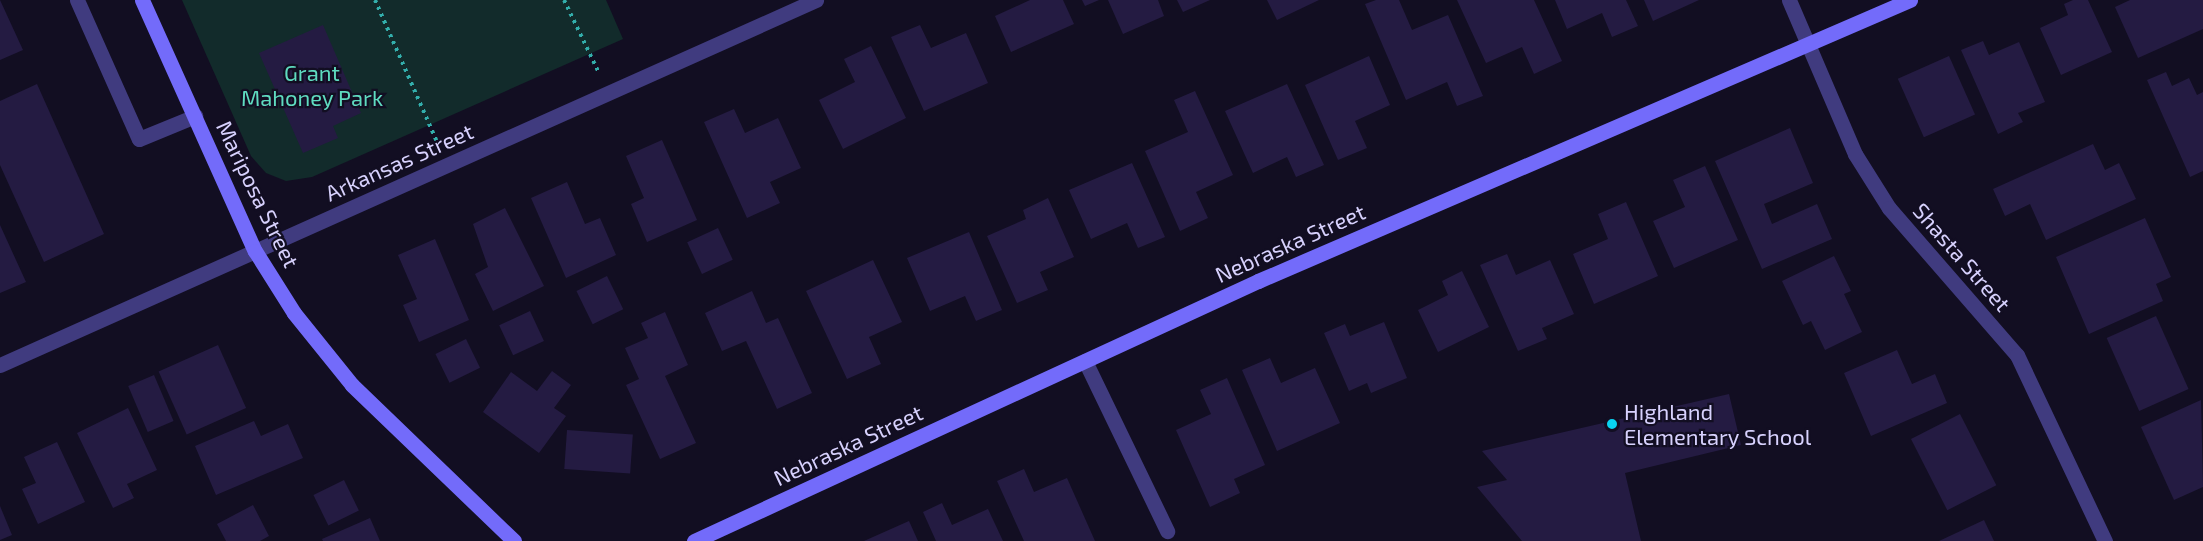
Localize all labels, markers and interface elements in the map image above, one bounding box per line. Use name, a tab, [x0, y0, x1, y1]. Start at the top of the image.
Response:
park label: Grant Mahoney Park	[241, 59, 383, 110]
street label: Mariposa Street	[211, 116, 305, 272]
street label: Arkansas Street	[321, 118, 477, 206]
street label: Shasta Street	[1908, 197, 2016, 317]
street label: Nebraska Street	[1211, 198, 1369, 288]
place label: Highland Elementary School	[1624, 398, 1812, 450]
street label: Nebraska Street	[769, 399, 927, 491]
marker: Highland Elementary School	[1605, 417, 1619, 431]

